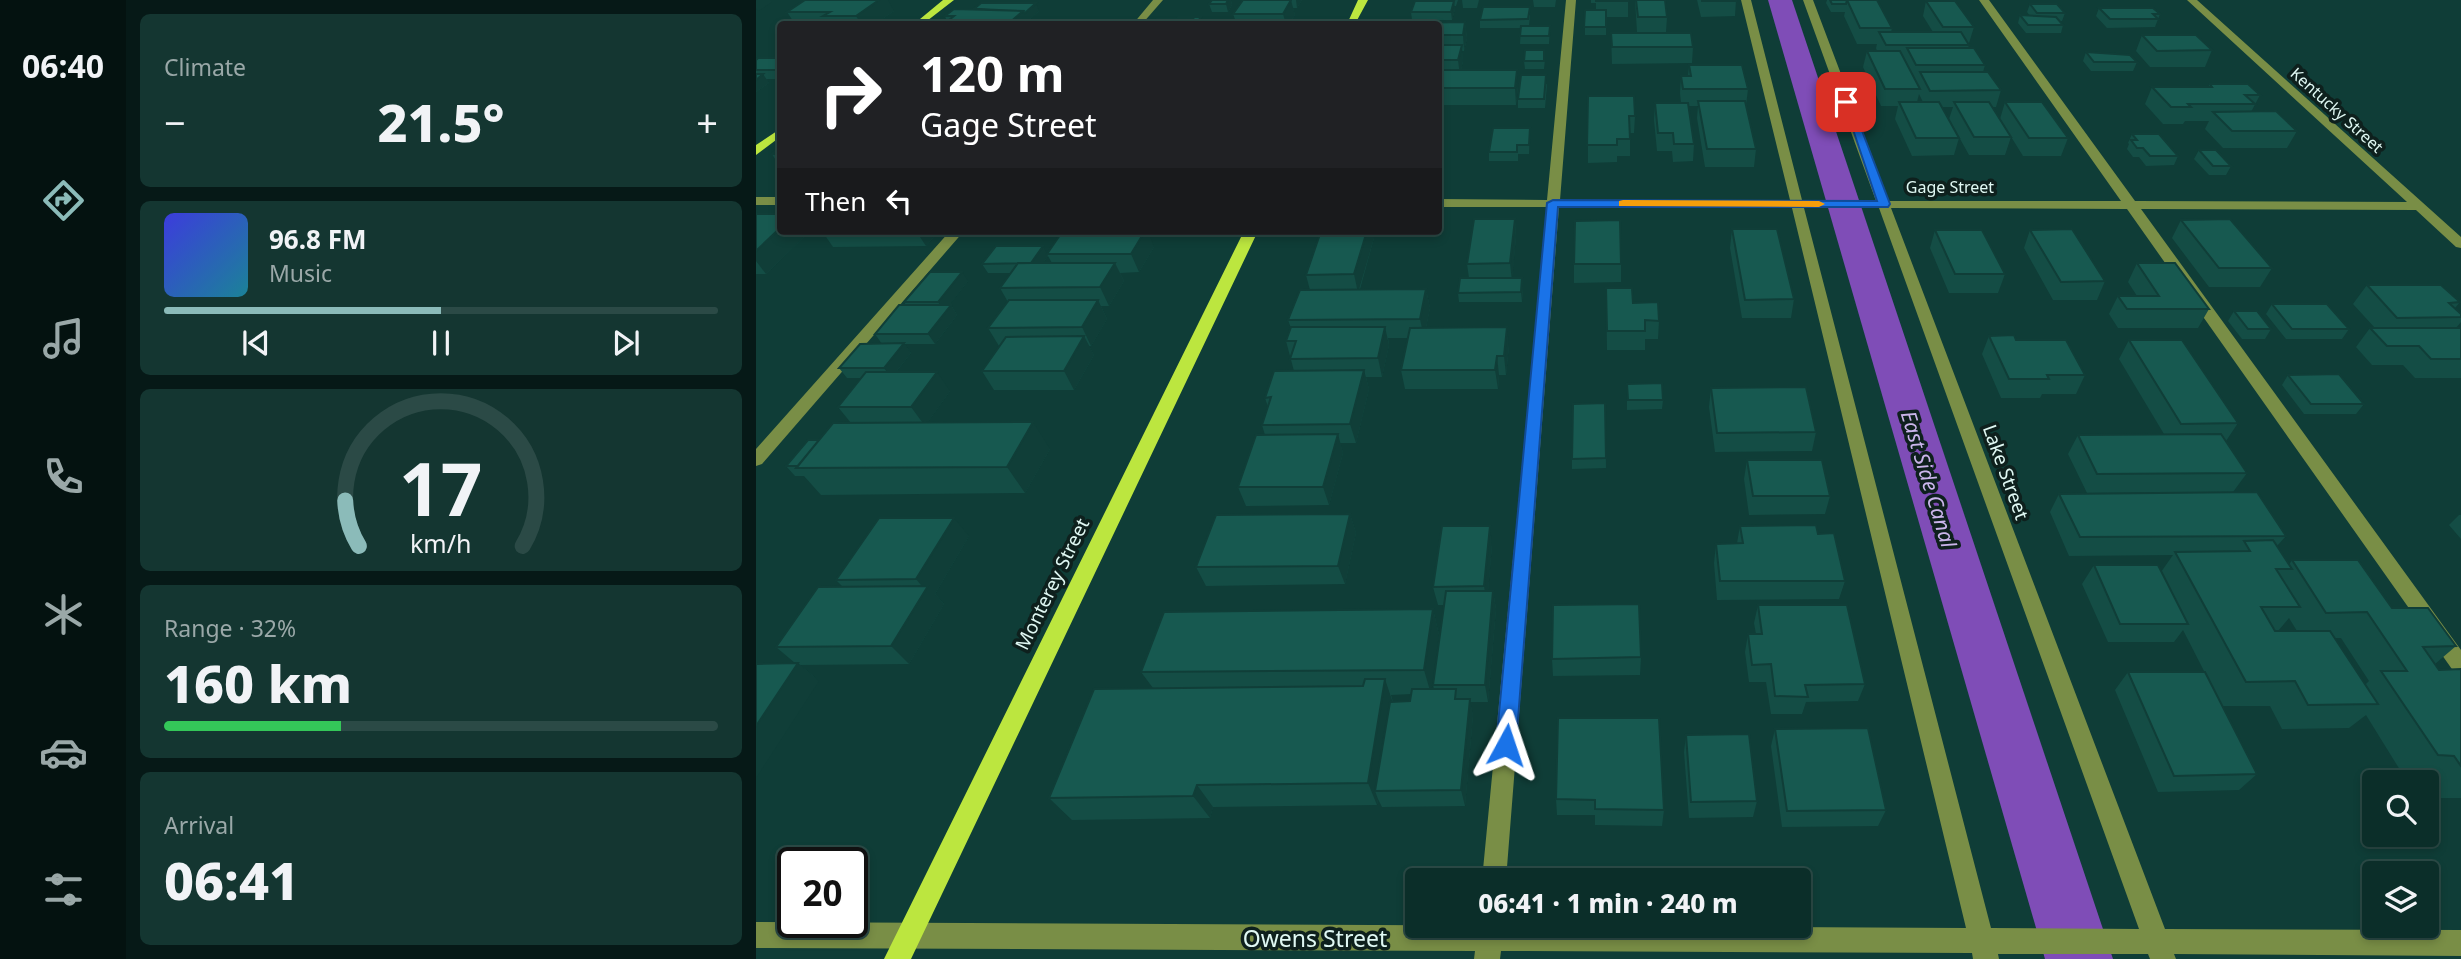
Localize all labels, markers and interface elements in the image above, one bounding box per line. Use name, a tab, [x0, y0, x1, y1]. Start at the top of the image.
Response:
text: 120 m	[920, 40, 1065, 106]
text: 06:40	[22, 44, 104, 87]
icon: right	[805, 49, 896, 140]
text: Climate	[164, 51, 246, 83]
street label: Kentucky Street	[2286, 62, 2388, 158]
pin	[1816, 72, 1876, 132]
icon: arrive	[1827, 83, 1865, 121]
text: 21.5°	[378, 86, 504, 157]
text: −	[164, 96, 186, 148]
text: +	[696, 96, 718, 148]
text: Gage Street	[920, 103, 1097, 146]
icon: directions	[39, 176, 88, 225]
street label: Gage Street	[1906, 176, 1994, 198]
icon: left	[880, 182, 918, 220]
text: Then	[805, 183, 866, 219]
text: 96.8 FM	[269, 221, 366, 257]
text: Music	[269, 257, 332, 289]
icon: music	[39, 314, 88, 363]
icon: previous	[237, 324, 275, 362]
icon: pause	[422, 324, 460, 362]
icon: next	[607, 324, 645, 362]
water label: East Side Canal	[1895, 407, 1963, 552]
street label: Lake Street	[1977, 421, 2035, 523]
text: 17	[399, 438, 483, 537]
icon: phone	[39, 452, 88, 501]
street label: Monterey Street	[1009, 514, 1095, 654]
text: km/h	[410, 525, 472, 559]
icon: climate	[39, 590, 88, 639]
text: Range · 32%	[164, 612, 296, 644]
text: 160 km	[164, 647, 352, 718]
position arrow	[1469, 708, 1543, 782]
icon: car	[39, 728, 88, 777]
map controls	[2362, 770, 2439, 938]
button: search	[2362, 770, 2439, 847]
text: Arrival	[164, 809, 234, 841]
text: 06:41	[164, 844, 299, 915]
speed limit sign: 20	[777, 847, 868, 938]
button: layers	[2362, 861, 2439, 938]
icon: filters	[39, 865, 88, 914]
text: 06:41 · 1 min · 240 m	[1478, 885, 1738, 921]
street label: Owens Street	[1243, 922, 1387, 954]

